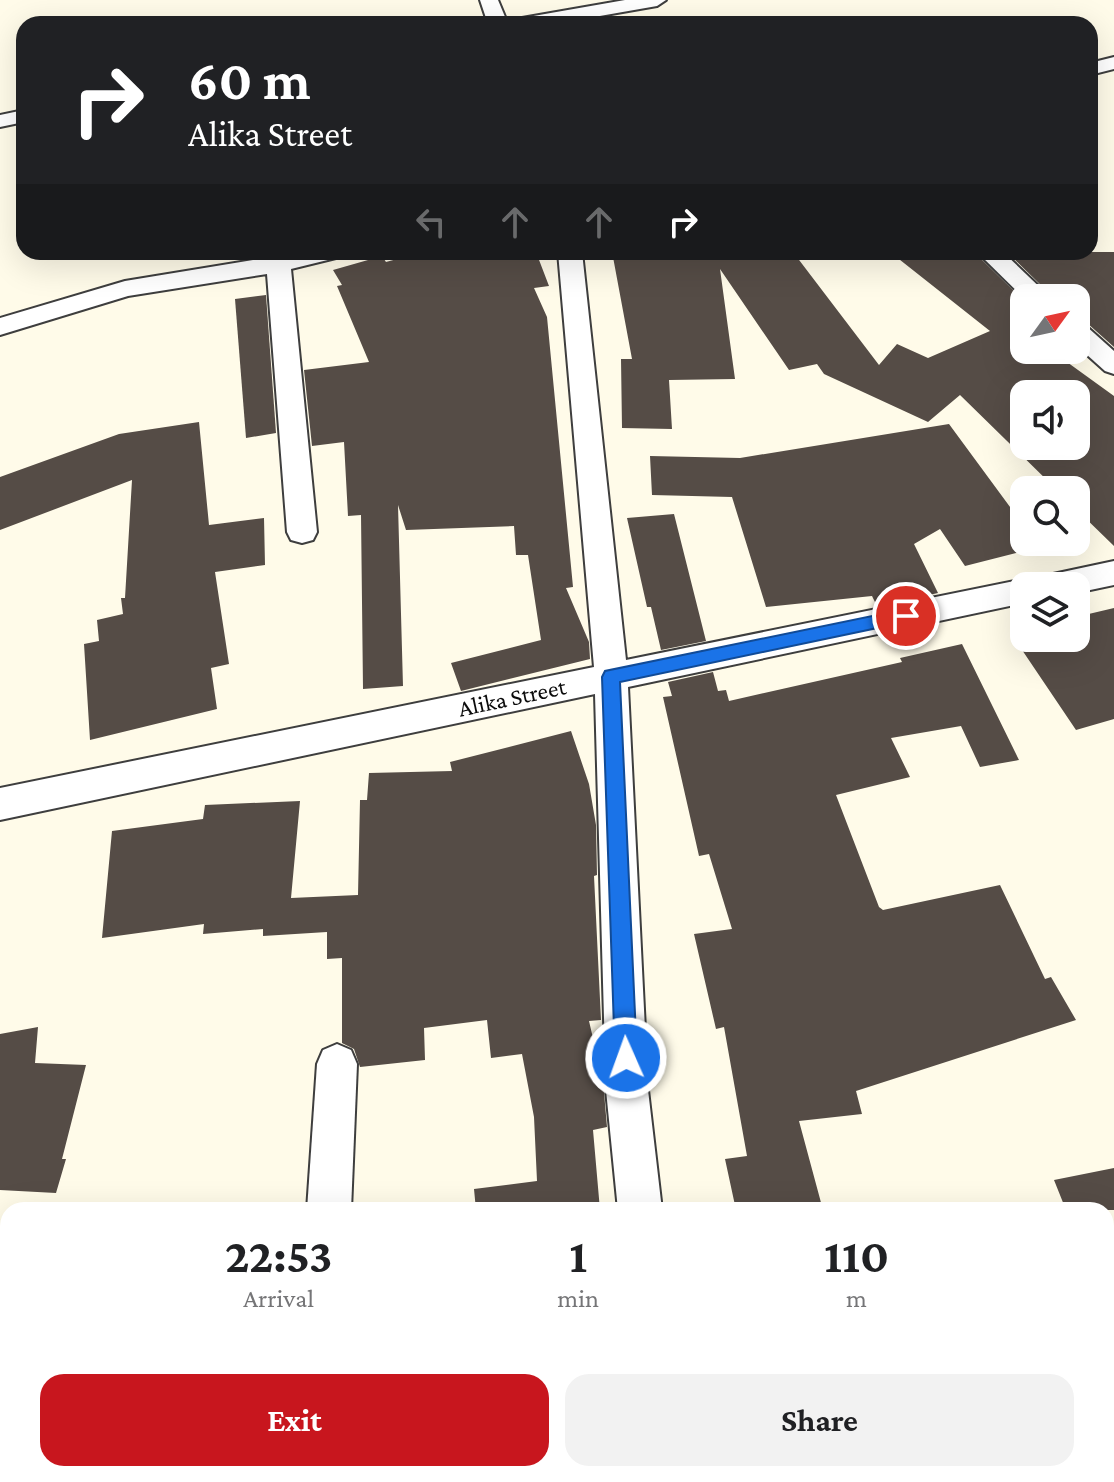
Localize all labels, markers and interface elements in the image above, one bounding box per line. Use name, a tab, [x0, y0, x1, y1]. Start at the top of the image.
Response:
icon: right	[56, 48, 160, 152]
text: 60 m	[188, 49, 311, 111]
text: Alika Street	[188, 114, 352, 154]
icon: left	[409, 200, 453, 244]
icon: ahead	[493, 200, 537, 244]
icon: ahead	[577, 200, 621, 244]
icon: right	[661, 200, 705, 244]
north arrow	[1010, 284, 1090, 364]
map controls	[1010, 284, 1090, 652]
button: sound	[1010, 380, 1090, 460]
button: search	[1010, 476, 1090, 556]
button: layers	[1010, 572, 1090, 652]
pin	[872, 582, 940, 650]
icon: arrive	[884, 594, 928, 638]
street label: Alika Street	[456, 672, 569, 722]
position arrow	[584, 1016, 668, 1100]
text: 22:53	[225, 1229, 332, 1282]
text: 1	[569, 1229, 587, 1282]
text: 110	[824, 1229, 889, 1282]
text: Arrival	[243, 1284, 314, 1313]
text: min	[557, 1284, 599, 1313]
text: m	[846, 1284, 867, 1313]
button: Exit	[40, 1374, 549, 1466]
button: Share	[565, 1374, 1074, 1466]

